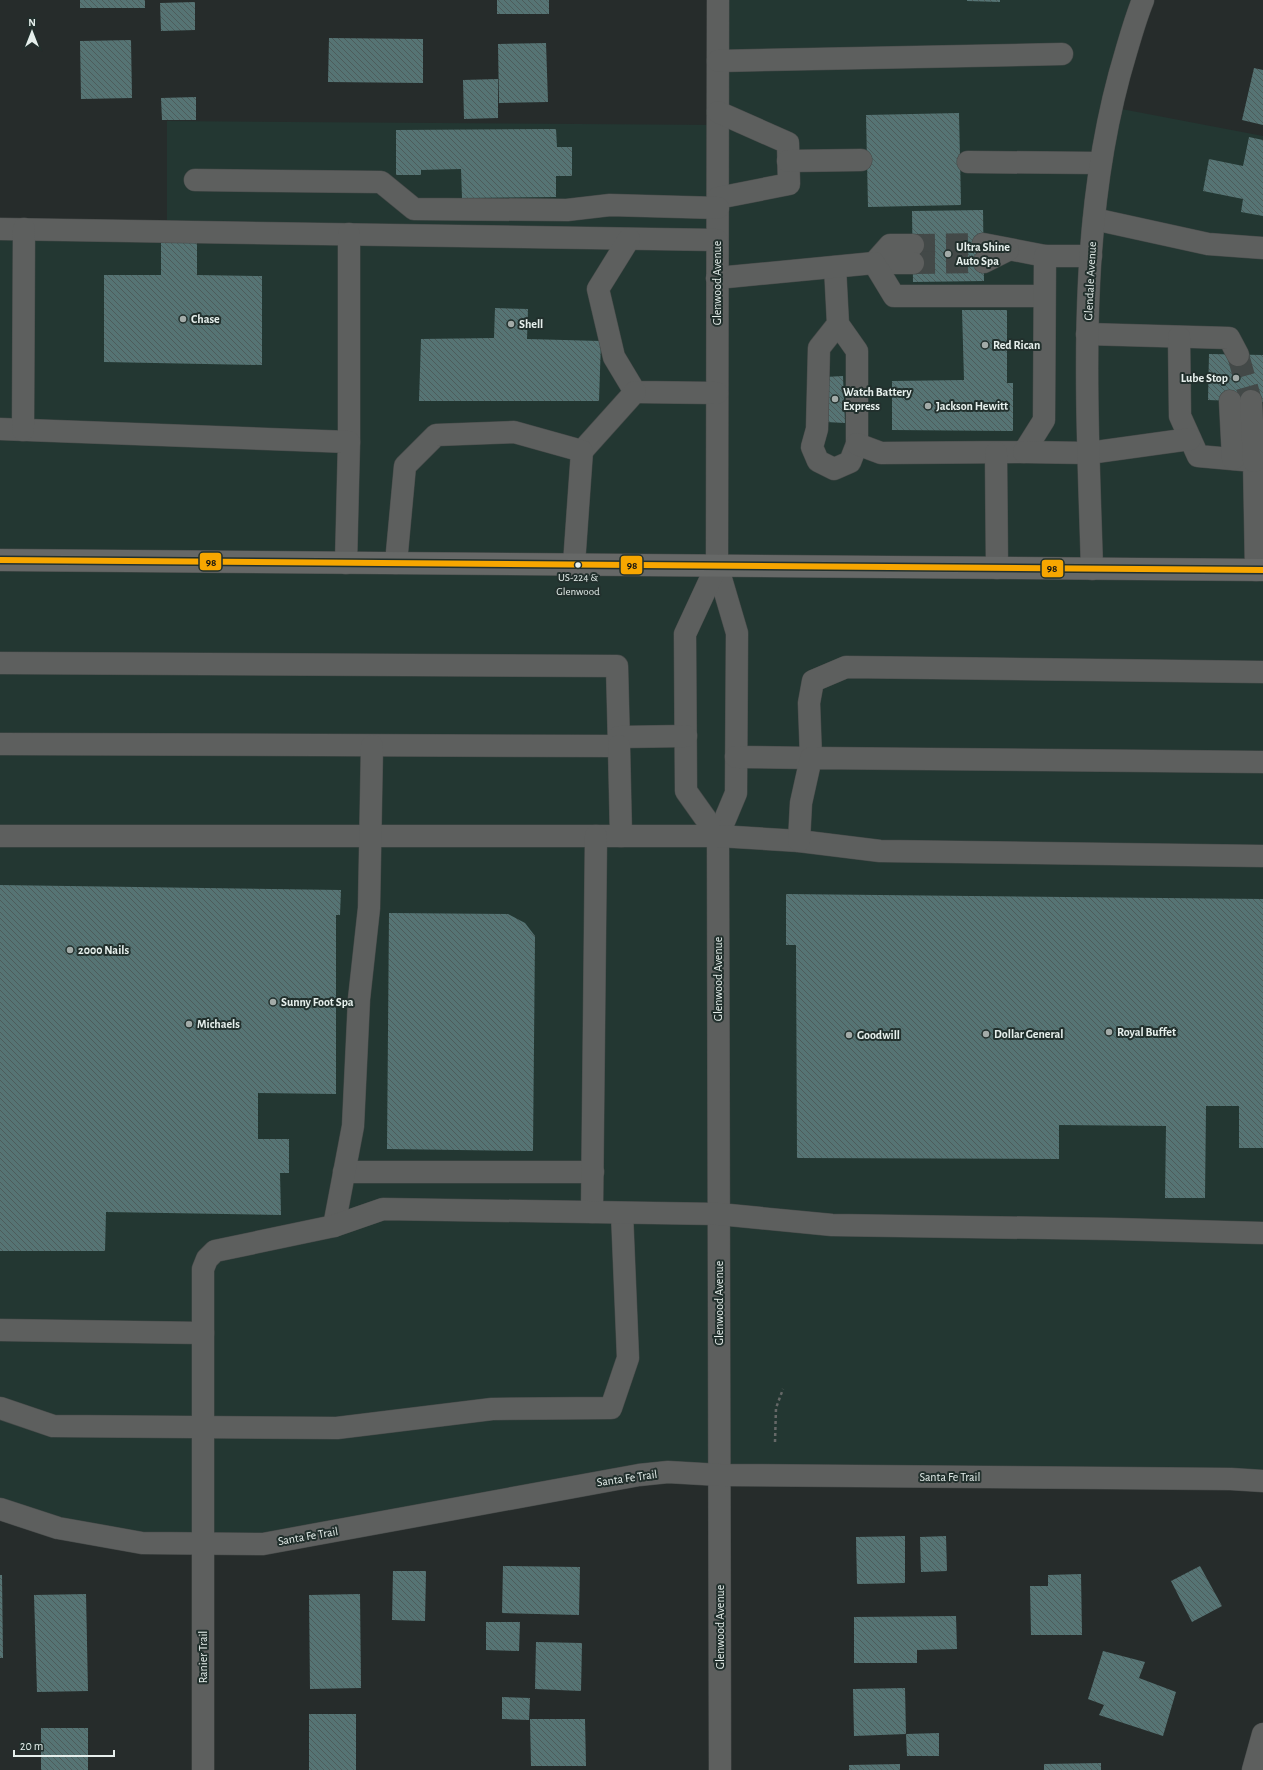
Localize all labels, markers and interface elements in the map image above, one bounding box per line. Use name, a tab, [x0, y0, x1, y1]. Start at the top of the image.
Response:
north arrow	[12, 12, 52, 52]
text: N	[28, 17, 36, 28]
street label: Glenwood Avenue	[711, 241, 723, 325]
place label: Ultra Shine Auto Spa	[956, 241, 1010, 267]
street label: Glendale Avenue	[1082, 241, 1098, 321]
marker: Ultra Shine Auto Spa	[943, 249, 953, 259]
place label: Chase	[191, 313, 220, 325]
marker: Chase	[178, 314, 188, 324]
place label: Shell	[519, 318, 543, 330]
marker: Shell	[506, 319, 516, 329]
place label: Red Rican	[993, 339, 1040, 351]
marker: Red Rican	[980, 340, 990, 350]
place label: Lube Stop	[1181, 372, 1228, 384]
marker: Lube Stop	[1231, 373, 1241, 383]
place label: Watch Battery Express	[843, 386, 912, 412]
marker: Watch Battery Express	[830, 394, 840, 404]
place label: Jackson Hewitt	[936, 400, 1008, 412]
marker: Jackson Hewitt	[923, 401, 933, 411]
line badge: 98	[199, 552, 222, 571]
line badge: 98	[620, 555, 643, 575]
text: 98	[206, 557, 216, 568]
line badge: 98	[1041, 559, 1064, 578]
marker: US-224 & Glenwood	[573, 560, 583, 570]
text: 98	[627, 560, 637, 571]
text: 98	[1047, 563, 1057, 574]
place label: US-224 & Glenwood	[556, 572, 600, 597]
street label: Glenwood Avenue	[712, 937, 724, 1021]
place label: 2000 Nails	[78, 944, 129, 956]
marker: 2000 Nails	[65, 945, 75, 955]
place label: Sunny Foot Spa	[281, 996, 354, 1009]
marker: Sunny Foot Spa	[268, 997, 278, 1007]
place label: Michaels	[197, 1018, 240, 1030]
marker: Michaels	[184, 1019, 194, 1029]
place label: Royal Buffet	[1117, 1026, 1176, 1039]
marker: Royal Buffet	[1104, 1027, 1114, 1037]
place label: Dollar General	[994, 1028, 1063, 1040]
place label: Goodwill	[857, 1029, 900, 1041]
marker: Dollar General	[981, 1029, 991, 1039]
marker: Goodwill	[844, 1030, 854, 1040]
street label: Glenwood Avenue	[713, 1261, 725, 1345]
street label: Santa Fe Trail	[596, 1468, 658, 1488]
street label: Santa Fe Trail	[920, 1471, 980, 1483]
street label: Santa Fe Trail	[277, 1525, 339, 1547]
street label: Glenwood Avenue	[714, 1585, 726, 1669]
street label: Ranier Trail	[197, 1631, 209, 1683]
scale bar	[14, 1732, 114, 1758]
text: 20 m	[20, 1740, 43, 1752]

